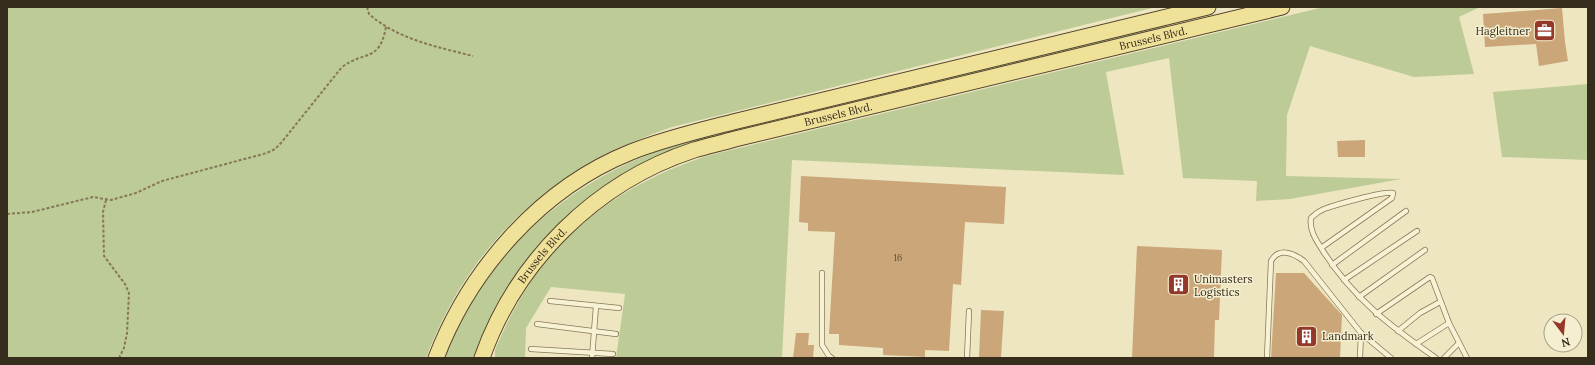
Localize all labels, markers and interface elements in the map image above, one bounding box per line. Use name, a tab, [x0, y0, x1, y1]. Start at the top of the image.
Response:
office icon: Hagleitner	[1532, 18, 1558, 44]
street label: Brussels Blvd.	[1118, 23, 1189, 53]
place label: Hagleitner	[1476, 24, 1530, 38]
street label: Brussels Blvd.	[803, 99, 874, 129]
street label: Brussels Blvd.	[514, 224, 570, 286]
house number: 16	[894, 252, 902, 263]
building icon: Unimasters Logistics	[1165, 272, 1191, 298]
place label: Unimasters Logistics	[1194, 272, 1253, 299]
north arrow	[1543, 313, 1583, 353]
building icon: Landmark	[1294, 323, 1320, 349]
place label: Landmark	[1322, 329, 1374, 343]
text: N	[1559, 335, 1572, 351]

